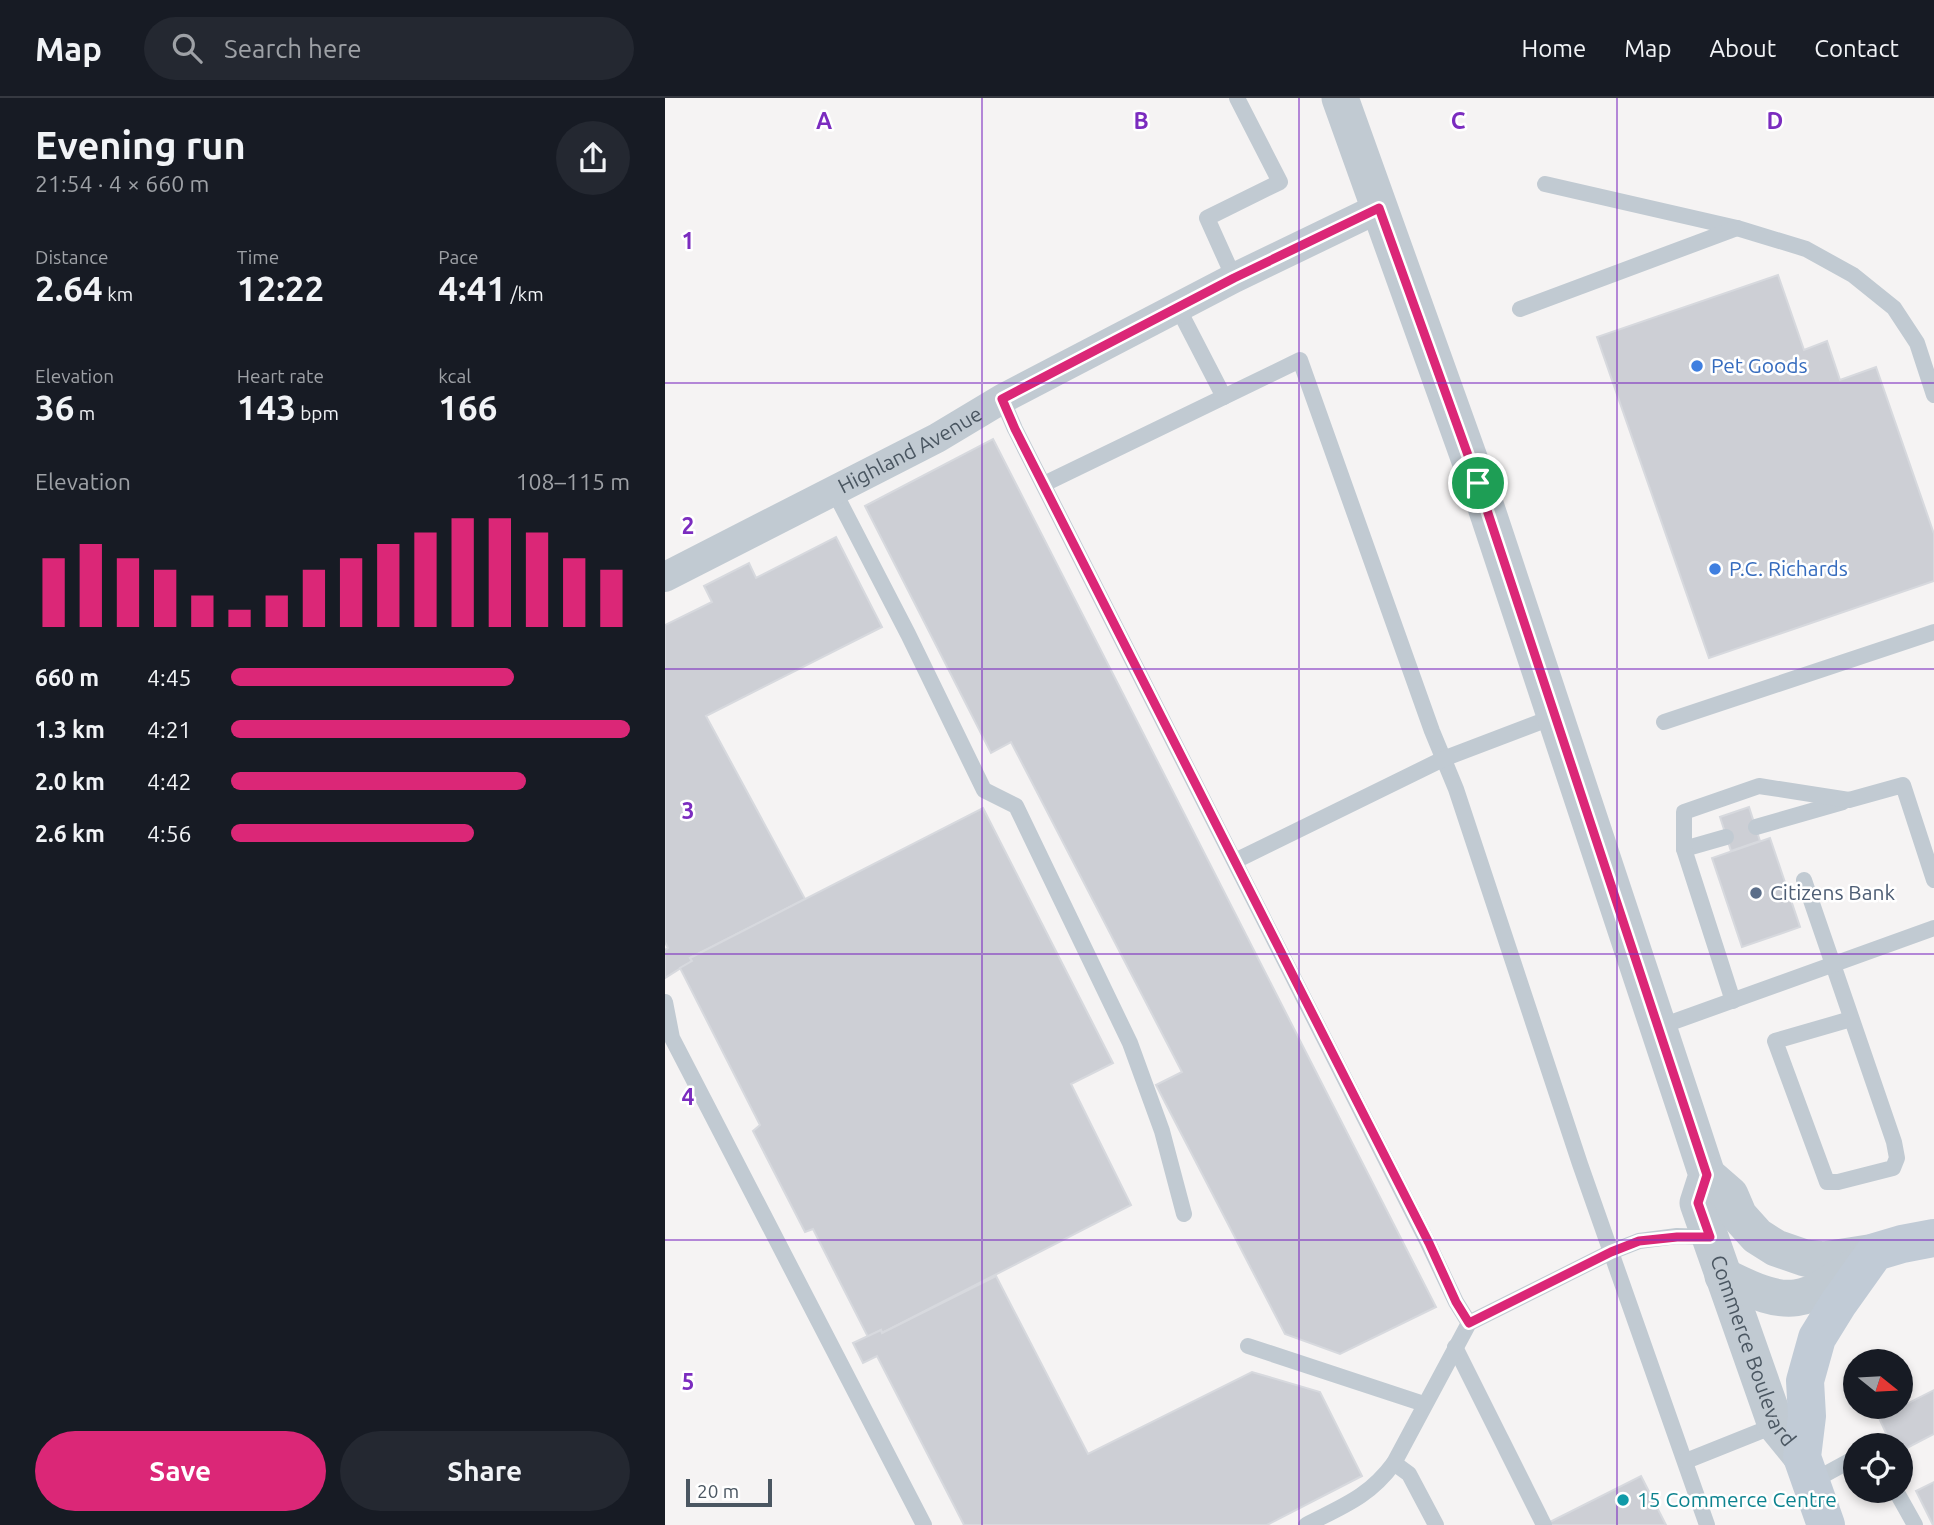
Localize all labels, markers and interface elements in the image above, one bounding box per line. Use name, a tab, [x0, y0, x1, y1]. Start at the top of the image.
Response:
search box	[144, 17, 634, 80]
icon: search	[168, 29, 206, 67]
text: Map	[35, 30, 102, 67]
text: Search here	[224, 34, 362, 63]
text: Home	[1521, 35, 1586, 62]
text: Map	[1624, 35, 1671, 62]
text: About	[1709, 35, 1776, 62]
text: Contact	[1814, 35, 1899, 62]
text: A	[816, 108, 832, 133]
text: B	[1133, 108, 1149, 133]
text: C	[1451, 108, 1466, 133]
text: D	[1767, 108, 1783, 133]
button: share	[556, 121, 630, 195]
text: Evening run	[35, 124, 246, 166]
text: 21:54 · 4 × 660 m	[35, 171, 209, 196]
text: 1	[682, 228, 694, 253]
text: Distance	[35, 246, 109, 268]
text: Time	[237, 246, 279, 268]
text: Pace	[438, 246, 479, 268]
text: 2.64	[35, 268, 103, 308]
text: 12:22	[237, 268, 324, 308]
text: 4:41	[438, 268, 506, 308]
text: km	[103, 283, 133, 305]
text: /km	[506, 283, 544, 305]
place label: Pet Goods	[1711, 353, 1808, 377]
marker: Pet Goods	[1689, 358, 1705, 374]
text: Elevation	[35, 365, 114, 387]
text: Heart rate	[237, 365, 324, 387]
text: kcal	[438, 365, 471, 387]
text: 36	[35, 387, 74, 427]
text: 143	[237, 387, 296, 427]
text: 166	[438, 387, 498, 427]
street label: Highland Avenue	[834, 401, 986, 498]
text: m	[74, 402, 95, 424]
text: bpm	[296, 402, 339, 424]
pin	[1448, 453, 1508, 513]
icon: arrive	[1459, 464, 1497, 502]
text: Elevation	[35, 469, 131, 494]
text: 108–115 m	[516, 469, 630, 494]
text: 2	[682, 513, 694, 538]
place label: P.C. Richards	[1729, 556, 1848, 580]
marker: P.C. Richards	[1707, 561, 1723, 577]
text: 660 m	[35, 665, 99, 690]
text: 4:45	[147, 665, 192, 690]
text: 1.3 km	[35, 717, 105, 742]
text: 4:21	[147, 717, 192, 742]
text: 2.0 km	[35, 769, 105, 794]
text: 4:42	[147, 769, 192, 794]
text: 3	[682, 798, 694, 823]
text: 2.6 km	[35, 821, 105, 846]
text: 4:56	[147, 821, 192, 846]
place label: Citizens Bank	[1770, 880, 1895, 904]
marker: Citizens Bank	[1748, 885, 1764, 901]
text: 4	[682, 1084, 695, 1109]
street label: Commerce Boulevard	[1706, 1252, 1801, 1451]
north arrow	[1843, 1349, 1913, 1419]
map controls	[1843, 1349, 1913, 1503]
text: 5	[682, 1369, 694, 1394]
button: Save	[35, 1431, 326, 1511]
button: Share	[340, 1431, 630, 1511]
button: locate	[1843, 1433, 1913, 1503]
scale bar	[686, 1476, 772, 1508]
text: 20 m	[697, 1480, 739, 1502]
place label: 15 Commerce Centre	[1637, 1487, 1837, 1511]
marker: 15 Commerce Centre	[1615, 1492, 1631, 1508]

